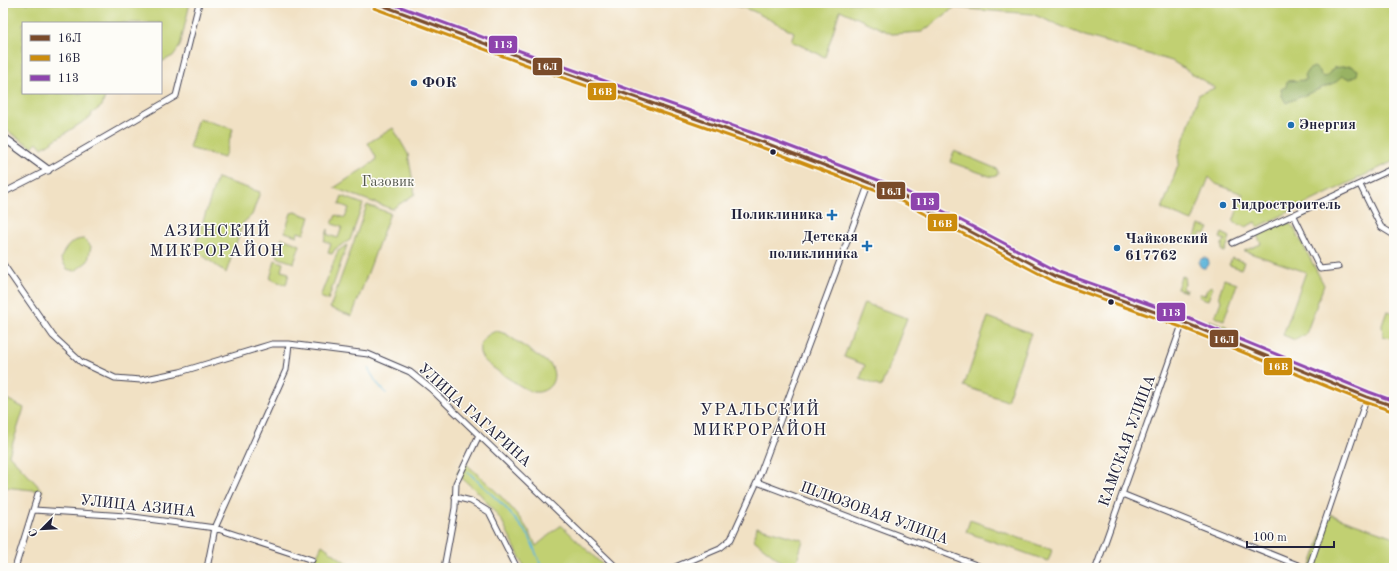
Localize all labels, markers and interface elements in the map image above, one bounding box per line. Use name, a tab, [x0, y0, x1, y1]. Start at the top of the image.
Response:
legend	[22, 22, 162, 94]
text: 16Л	[58, 33, 81, 45]
line badge: 113	[488, 35, 518, 54]
text: 113	[493, 40, 513, 51]
text: 16В	[58, 53, 80, 65]
line badge: 16Л	[532, 57, 563, 76]
text: 16Л	[536, 62, 558, 73]
text: 113	[58, 73, 79, 85]
place label: ФОК	[422, 76, 457, 91]
marker: ФОК	[409, 78, 419, 88]
line badge: 16В	[587, 82, 617, 101]
text: 16В	[592, 87, 612, 98]
place label: Энергия	[1299, 118, 1356, 133]
marker: Энергия	[1286, 120, 1296, 130]
unlabelled marker	[768, 147, 778, 157]
park label: Газовик	[361, 175, 415, 190]
line badge: 16Л	[876, 181, 906, 200]
text: 16Л	[880, 187, 902, 198]
line badge: 113	[910, 192, 940, 211]
text: 113	[915, 197, 935, 208]
place label: Гидростроитель	[1231, 198, 1341, 213]
marker: Гидростроитель	[1218, 200, 1228, 210]
place label: Поликлиника	[730, 208, 823, 223]
marker: Поликлиника	[826, 209, 838, 221]
line badge: 16В	[927, 213, 958, 232]
text: 16В	[932, 219, 952, 230]
district label: АЗИНСКИЙ МИКРОРАЙОН	[150, 220, 284, 260]
place label: Детская поликлиника	[769, 230, 858, 262]
place label: Чайковский 617762	[1125, 232, 1208, 264]
marker: Детская поликлиника	[861, 240, 873, 252]
marker: Чайковский 617762	[1112, 243, 1122, 253]
unlabelled marker	[1106, 297, 1116, 307]
line badge: 113	[1156, 302, 1186, 322]
text: 113	[1161, 308, 1181, 319]
line badge: 16Л	[1209, 329, 1239, 348]
text: 16Л	[1213, 335, 1235, 346]
line badge: 16В	[1263, 357, 1293, 376]
street label: УЛИЦА ГАГАРИНА	[415, 362, 534, 471]
text: 16В	[1268, 362, 1288, 373]
street label: КАМСКАЯ УЛИЦА	[1097, 373, 1159, 509]
district label: УРАЛЬСКИЙ МИКРОРАЙОН	[693, 399, 827, 439]
street label: ШЛЮЗОВАЯ УЛИЦА	[798, 480, 951, 548]
street label: УЛИЦА АЗИНА	[79, 493, 197, 521]
north arrow	[22, 509, 62, 549]
scale bar	[1247, 523, 1334, 549]
text: С	[28, 527, 41, 538]
text: 100 m	[1253, 532, 1287, 544]

